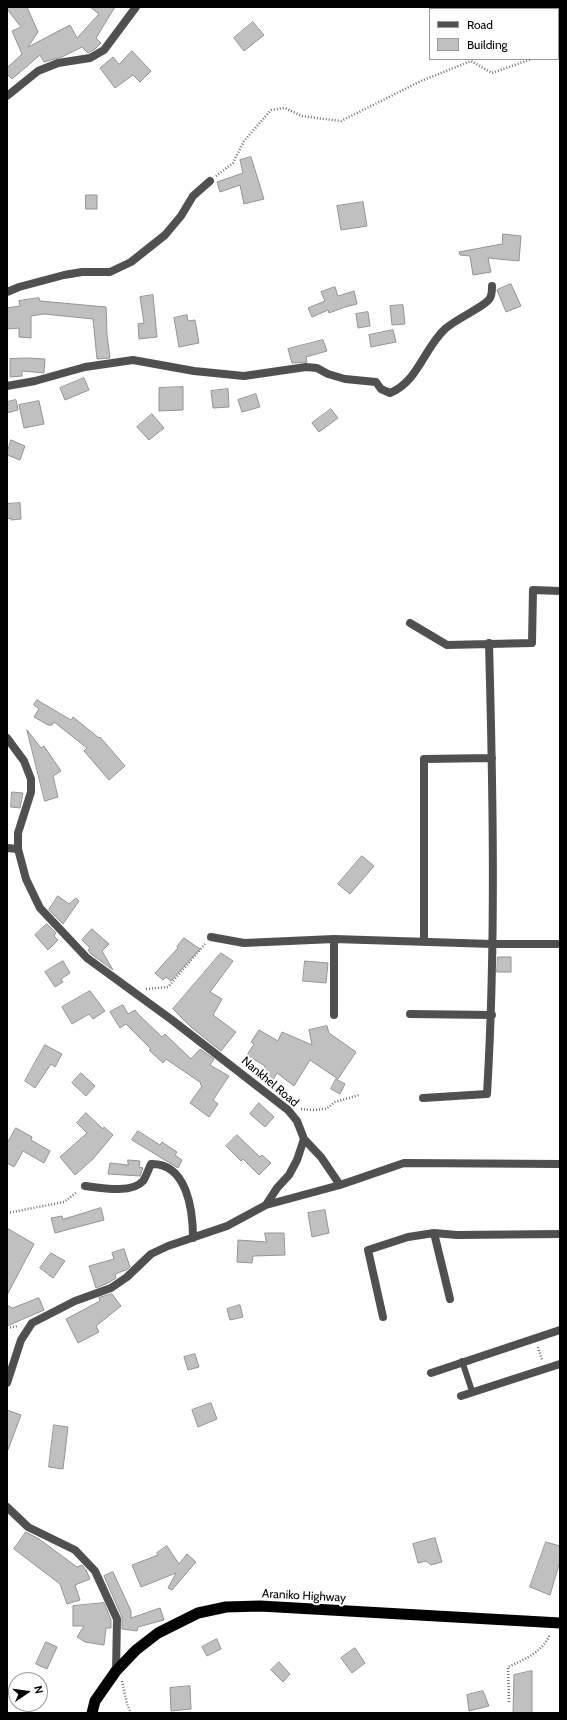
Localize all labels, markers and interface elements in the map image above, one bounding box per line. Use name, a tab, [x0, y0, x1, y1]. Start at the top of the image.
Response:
legend	[429, 8, 559, 60]
text: Road	[467, 17, 493, 32]
text: Building	[467, 37, 508, 52]
street label: Nankhel Road	[238, 1054, 302, 1110]
street label: Araniko Highway	[262, 1587, 346, 1605]
north arrow	[8, 1672, 48, 1712]
text: N	[31, 1684, 46, 1695]

